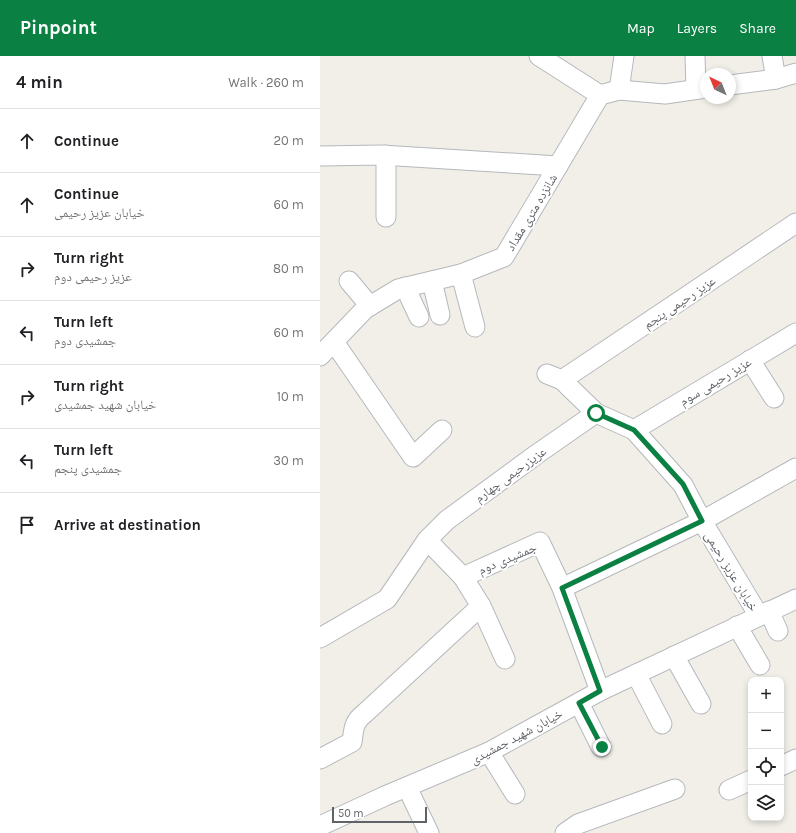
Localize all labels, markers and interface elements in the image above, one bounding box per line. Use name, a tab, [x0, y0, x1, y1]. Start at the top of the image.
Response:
text: Pinpoint	[20, 17, 97, 39]
text: Map	[627, 20, 655, 37]
text: Layers	[677, 20, 717, 37]
text: Share	[739, 20, 776, 37]
north arrow	[700, 68, 736, 104]
text: 4 min	[16, 72, 63, 92]
text: Walk · 260 m	[228, 75, 304, 90]
icon: ahead	[16, 130, 38, 152]
text: Continue	[54, 132, 119, 150]
text: 20 m	[274, 133, 304, 148]
street label: شانزده متری مقداد	[503, 171, 561, 254]
text: Continue	[54, 185, 119, 203]
icon: ahead	[16, 194, 38, 216]
text: 60 m	[274, 197, 304, 212]
text: خیابان عزیز رحیمی	[54, 205, 145, 220]
text: Turn right	[54, 249, 124, 267]
icon: right	[16, 258, 38, 280]
text: 80 m	[273, 261, 304, 276]
text: عزیز رحیمی دوم	[54, 269, 132, 284]
street label: عزیز رحیمی پنجم	[640, 273, 719, 333]
text: Turn left	[54, 313, 113, 331]
icon: left	[16, 322, 38, 344]
text: 60 m	[274, 325, 304, 340]
text: جمشیدی دوم	[54, 333, 116, 348]
street label: عزیز رحیمی سوم	[677, 354, 755, 410]
text: Turn right	[54, 377, 124, 395]
icon: right	[16, 386, 38, 408]
text: 10 m	[277, 389, 304, 404]
text: خیابان شهید جمشیدی	[54, 397, 156, 412]
route start	[587, 404, 605, 422]
text: Turn left	[54, 441, 113, 459]
street label: عزیزرحیمی چهارم	[472, 443, 550, 506]
icon: left	[16, 450, 38, 472]
text: 30 m	[273, 453, 304, 468]
text: جمشیدی پنجم	[54, 461, 122, 476]
icon: arrive	[16, 514, 38, 536]
text: Arrive at destination	[54, 516, 201, 534]
street label: خیابان عزیز رحیمی	[701, 529, 761, 615]
street label: جمشیدی دوم	[476, 539, 539, 578]
map controls	[748, 677, 784, 821]
button: +	[748, 677, 784, 713]
street label: خیابان شهید جمشیدی	[468, 706, 565, 768]
button: −	[748, 713, 784, 749]
route end	[593, 738, 611, 756]
button: locate	[748, 749, 784, 785]
button: layers	[748, 785, 784, 821]
scale bar	[332, 805, 427, 824]
text: 50 m	[338, 807, 364, 820]

